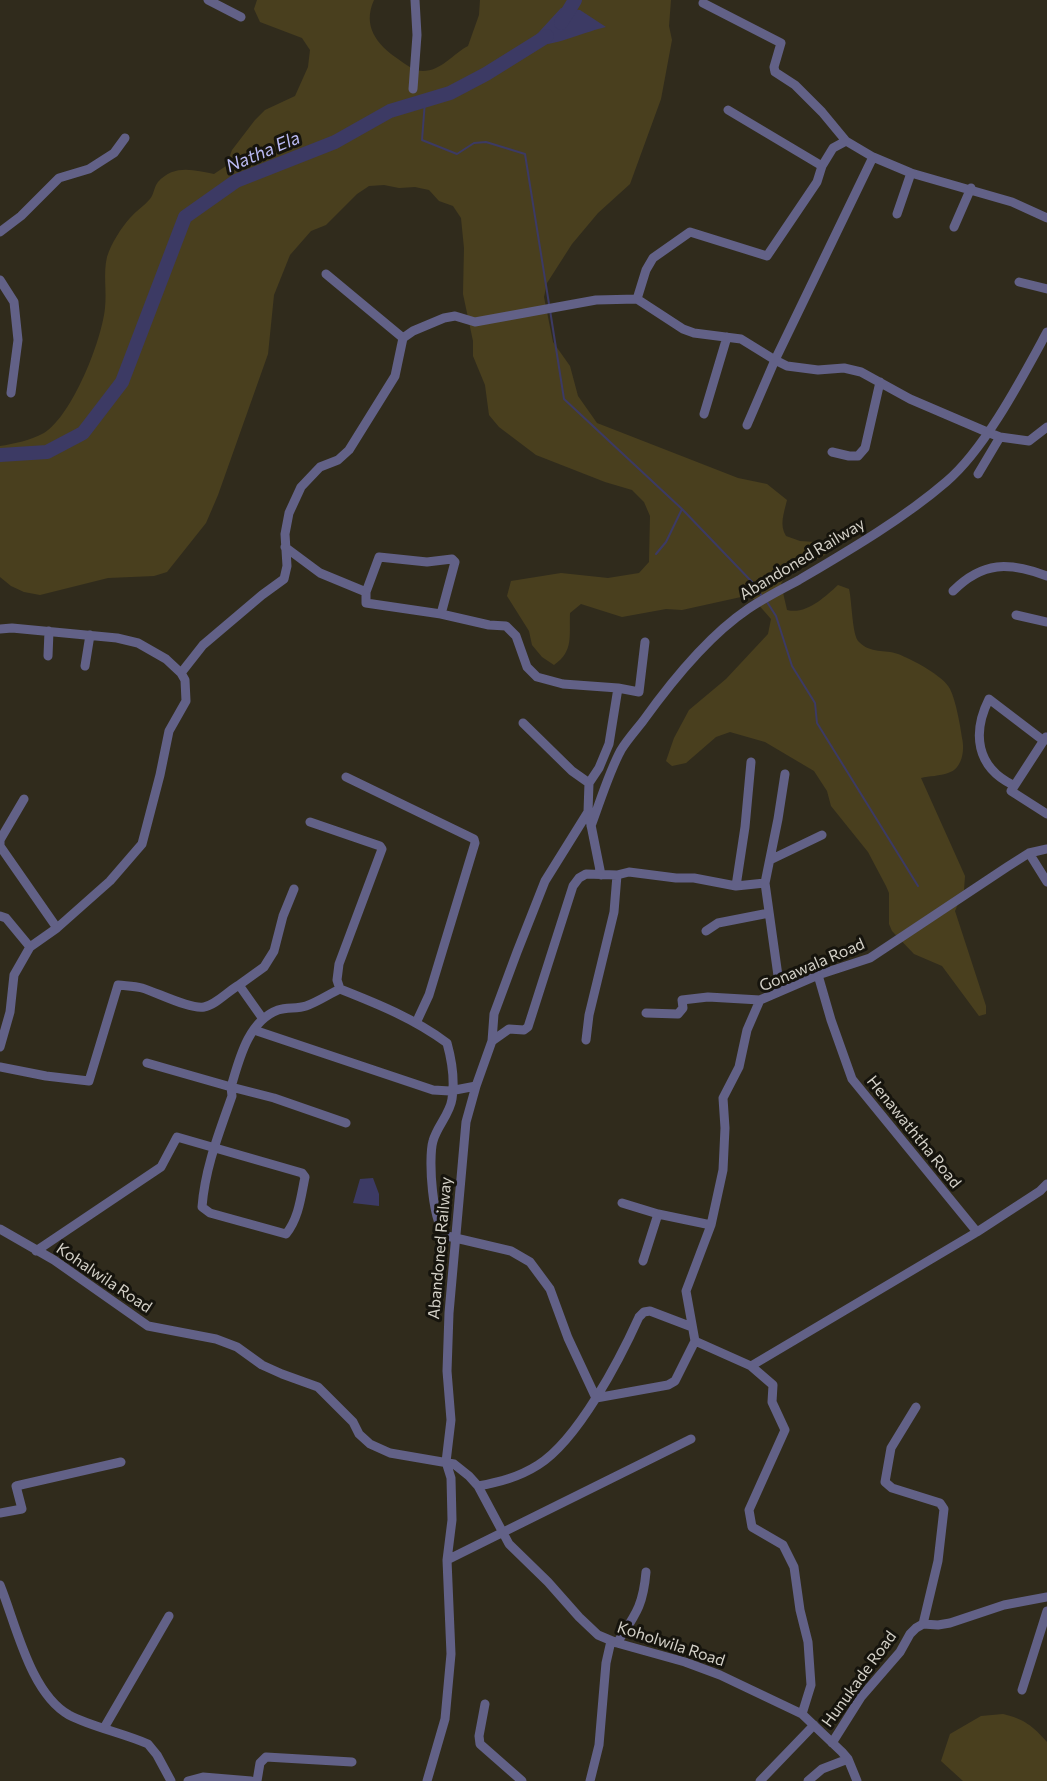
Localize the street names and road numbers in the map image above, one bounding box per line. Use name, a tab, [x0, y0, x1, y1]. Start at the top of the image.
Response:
street label: Abandoned Railway	[736, 514, 868, 604]
street label: Gonawala Road	[756, 934, 868, 996]
street label: Henawaththa Road	[863, 1072, 965, 1192]
street label: Abandoned Railway	[424, 1176, 456, 1320]
street label: Kohalwila Road	[53, 1239, 155, 1317]
street label: Koholwila Road	[615, 1618, 727, 1670]
street label: Hunukade Road	[818, 1627, 900, 1731]

